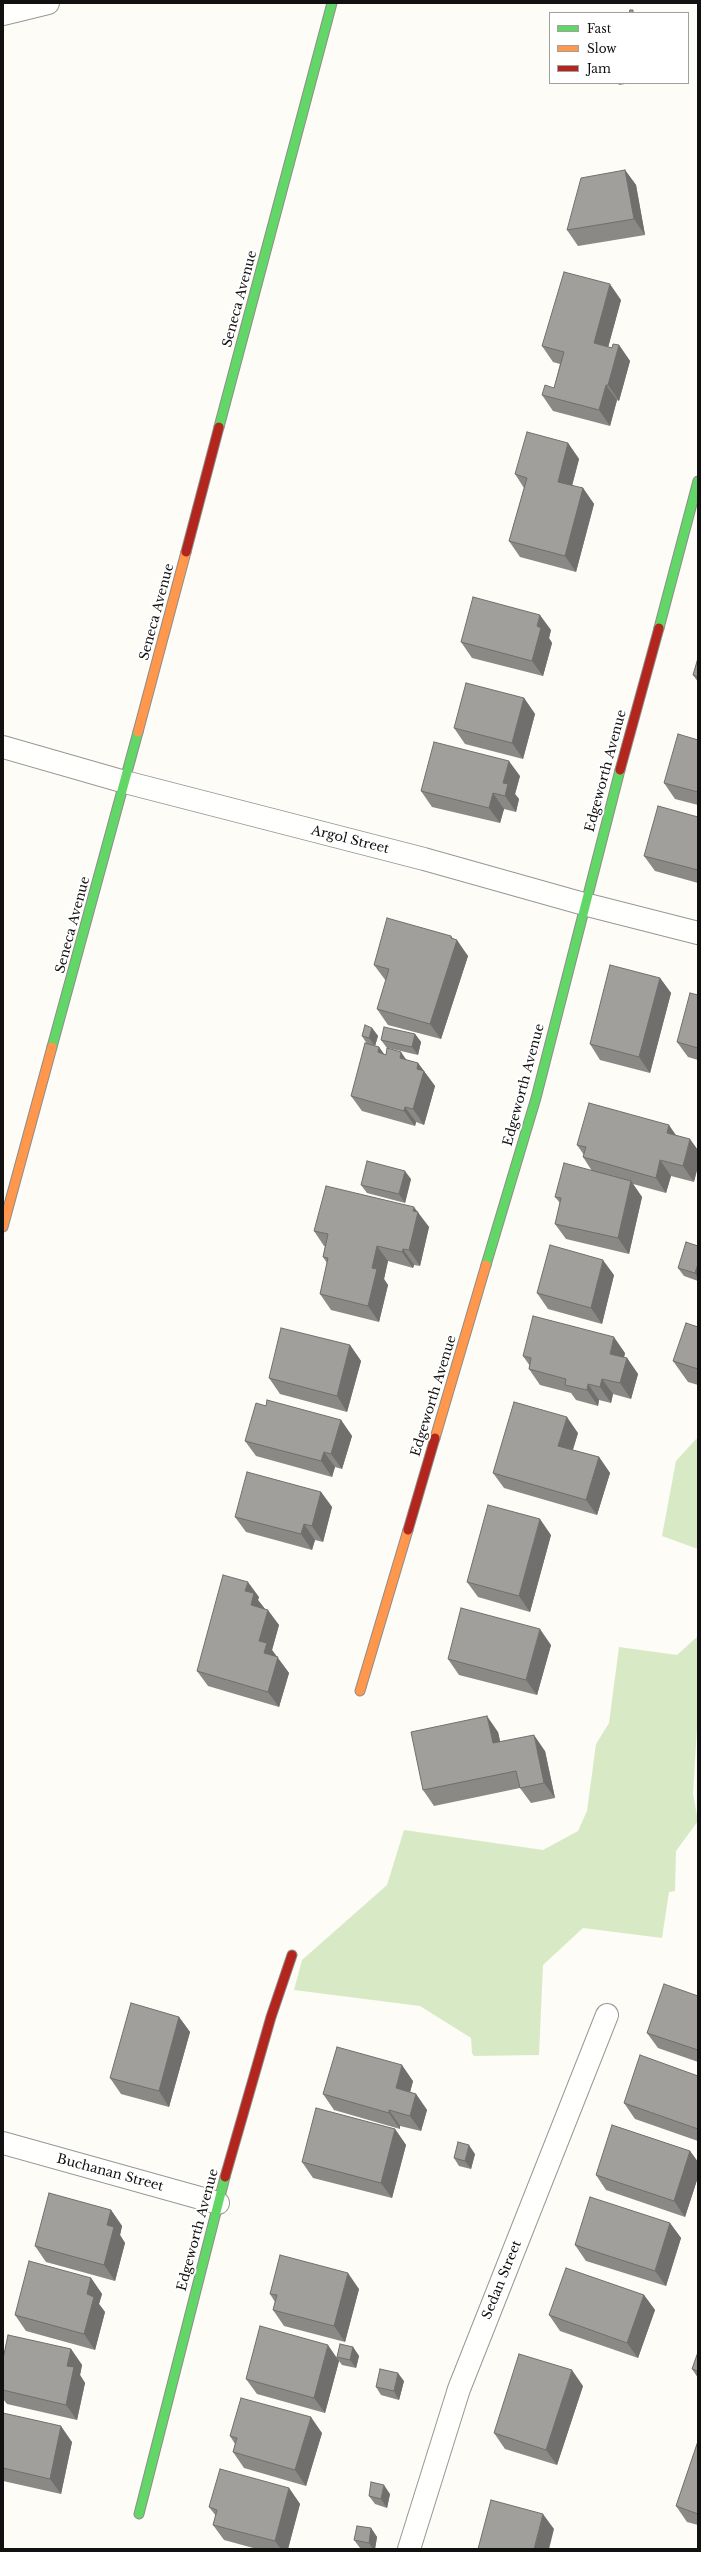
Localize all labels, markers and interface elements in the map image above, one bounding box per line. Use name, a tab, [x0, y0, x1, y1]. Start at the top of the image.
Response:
legend	[549, 12, 689, 84]
text: Fast	[587, 21, 611, 36]
text: Slow	[587, 41, 616, 56]
text: Jam	[587, 61, 611, 76]
street label: Seneca Avenue	[220, 249, 260, 349]
street label: Seneca Avenue	[137, 562, 177, 662]
street label: Edgeworth Avenue	[582, 708, 630, 834]
street label: Argol Street	[310, 823, 390, 857]
street label: Seneca Avenue	[53, 875, 93, 975]
street label: Edgeworth Avenue	[500, 1022, 548, 1148]
street label: Edgeworth Avenue	[408, 1334, 460, 1458]
street label: Buchanan Street	[55, 2151, 165, 2195]
street label: Edgeworth Avenue	[174, 2167, 222, 2293]
street label: Sedan Street	[479, 2238, 525, 2322]

